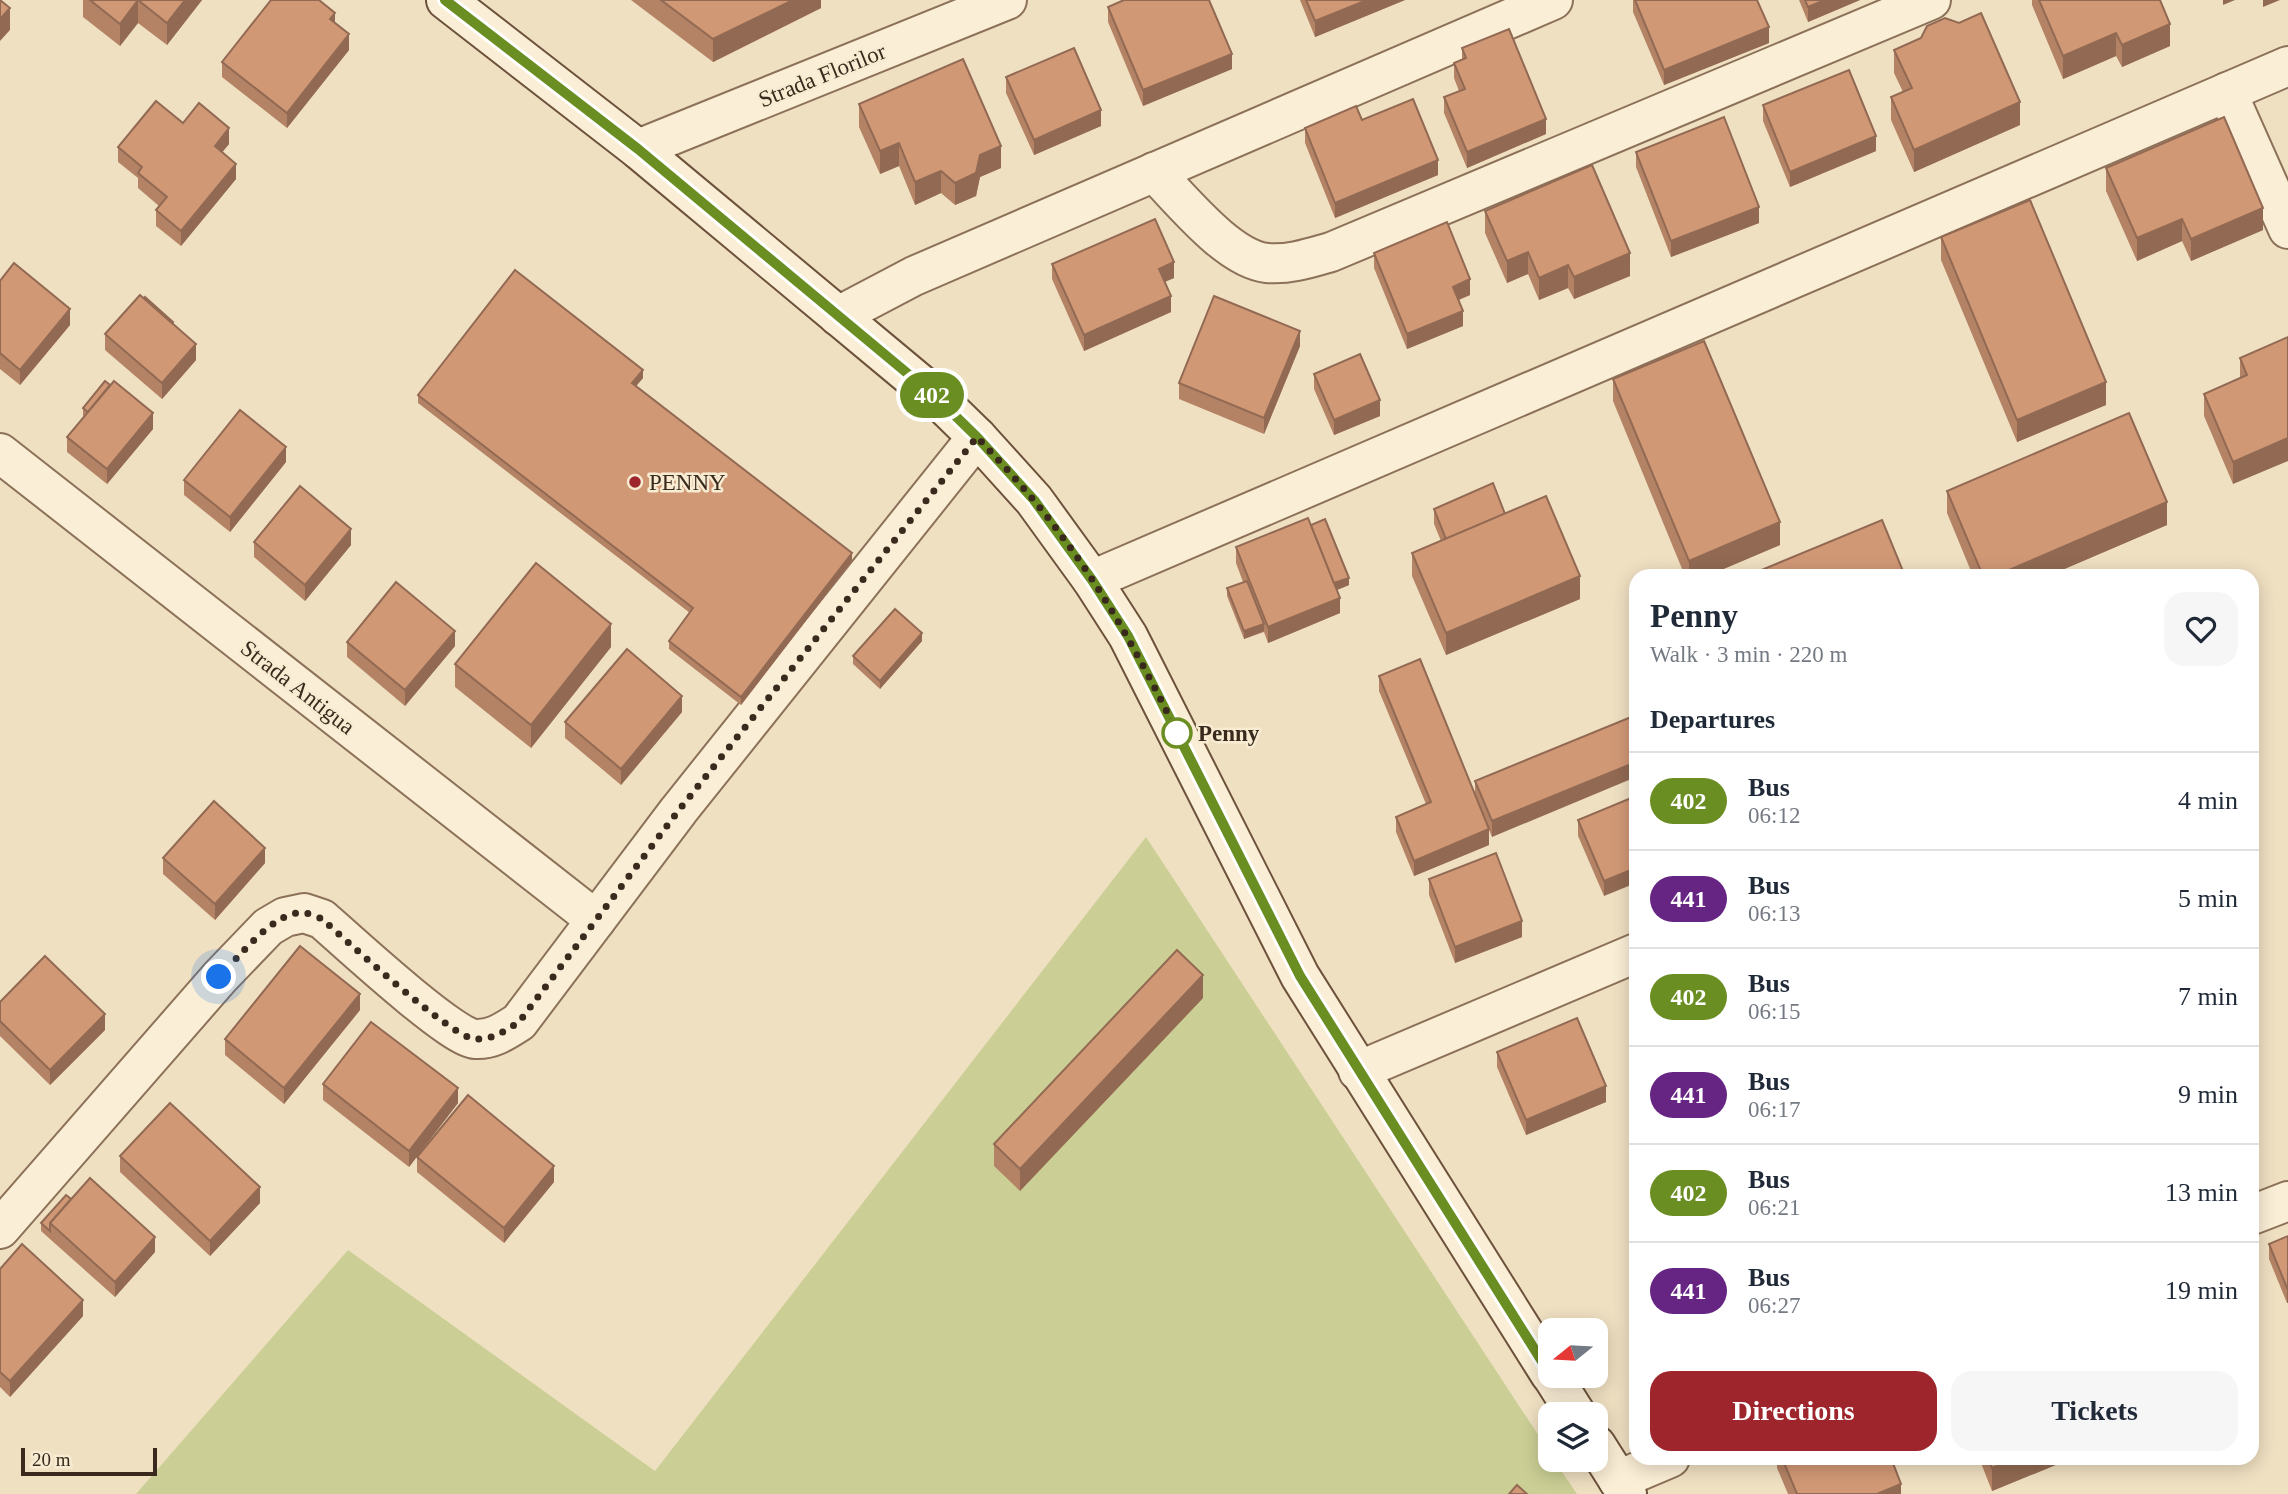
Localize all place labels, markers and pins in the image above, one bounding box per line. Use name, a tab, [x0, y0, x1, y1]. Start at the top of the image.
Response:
place label: PENNY	[649, 470, 726, 495]
marker: PENNY	[627, 474, 643, 490]
marker: Penny	[1162, 718, 1192, 748]
place label: Penny	[1198, 721, 1260, 746]

